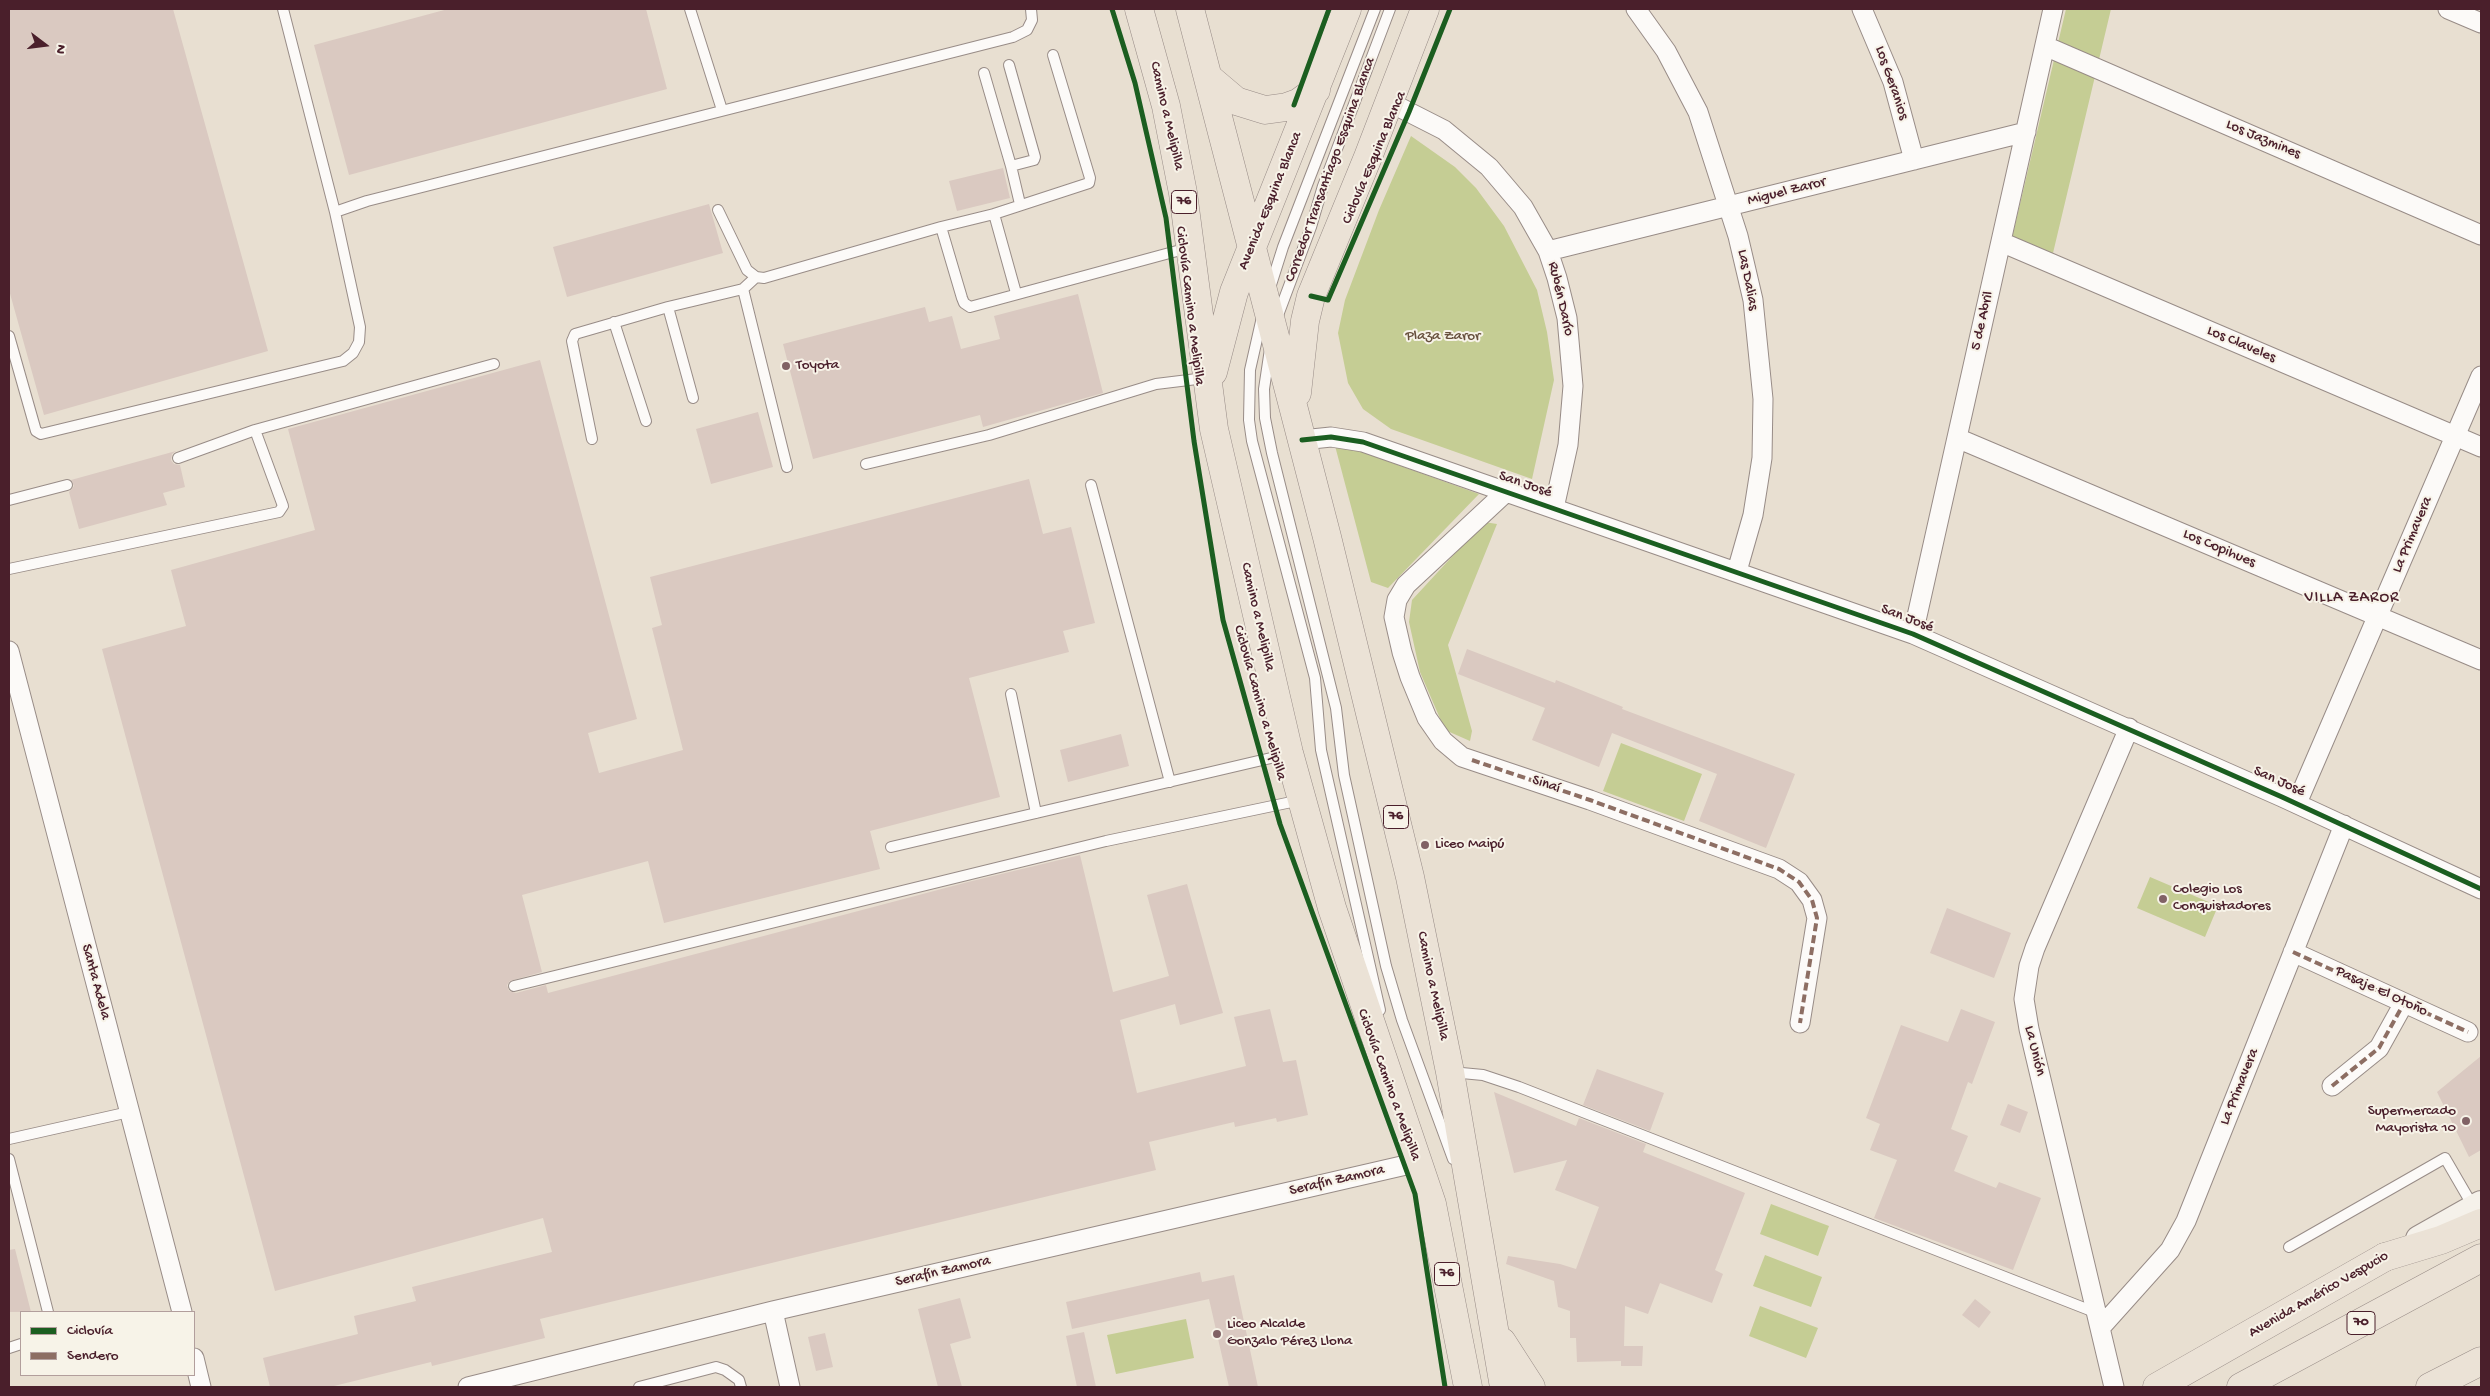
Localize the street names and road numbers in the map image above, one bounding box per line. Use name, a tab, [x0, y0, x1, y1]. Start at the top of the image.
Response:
street label: Los Geranios	[1870, 44, 1912, 122]
street label: Corredor Transantiago Esquina Blanca	[1282, 55, 1380, 285]
street label: Camino a Melipilla	[1145, 60, 1187, 172]
street label: Ciclovía Esquina Blanca	[1339, 89, 1411, 227]
street label: Los Jazmines	[2223, 116, 2303, 164]
street label: Avenida Esquina Blanca	[1235, 129, 1307, 273]
street label: Miguel Zaror	[1746, 174, 1828, 210]
road number: 76	[1172, 190, 1196, 213]
street label: Ciclovía Camino a Melipilla	[1170, 225, 1208, 387]
street label: Las Dalias	[1732, 248, 1762, 312]
street label: Rubén Darío	[1543, 260, 1577, 338]
street label: 5 de Abril	[1967, 290, 1999, 352]
street label: Los Claveles	[2204, 322, 2278, 368]
street label: San José	[1496, 468, 1554, 502]
street label: La Primavera	[2389, 494, 2437, 576]
street label: Los Copihues	[2180, 526, 2258, 572]
street label: Camino a Melipilla	[1236, 561, 1278, 673]
street label: San José	[1878, 601, 1936, 637]
street label: Ciclovía Camino a Melipilla	[1228, 623, 1290, 783]
street label: San José	[2250, 763, 2308, 801]
street label: Sinaí	[1529, 772, 1563, 798]
road number: 76	[1384, 806, 1408, 829]
street label: Camino a Melipilla	[1412, 930, 1452, 1042]
street label: Santa Adela	[76, 942, 114, 1022]
street label: Pasaje El Otoño	[2332, 963, 2430, 1021]
street label: Ciclovía Camino a Melipilla	[1352, 1007, 1424, 1163]
street label: La Unión	[2019, 1024, 2049, 1078]
street label: La Primavera	[2216, 1046, 2264, 1128]
street label: Serafín Zamora	[1288, 1161, 1386, 1201]
street label: Avenida Américo Vespucio	[2246, 1248, 2392, 1342]
street label: Serafín Zamora	[894, 1252, 992, 1292]
road number: 76	[1434, 1262, 1460, 1286]
road number: 70	[2347, 1312, 2375, 1335]

